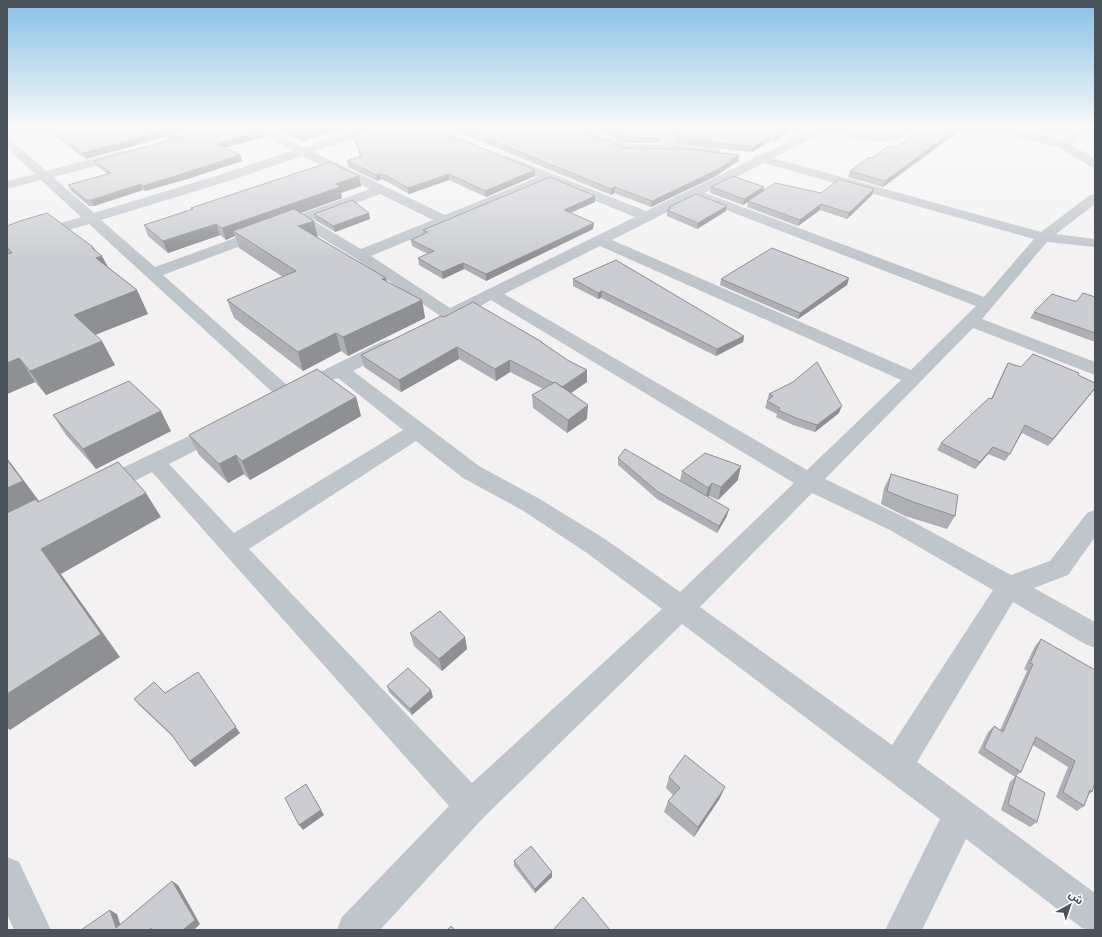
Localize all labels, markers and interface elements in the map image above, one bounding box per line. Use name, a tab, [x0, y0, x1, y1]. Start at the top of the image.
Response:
north arrow	[1050, 885, 1090, 925]
text: ش	[1066, 887, 1087, 908]

